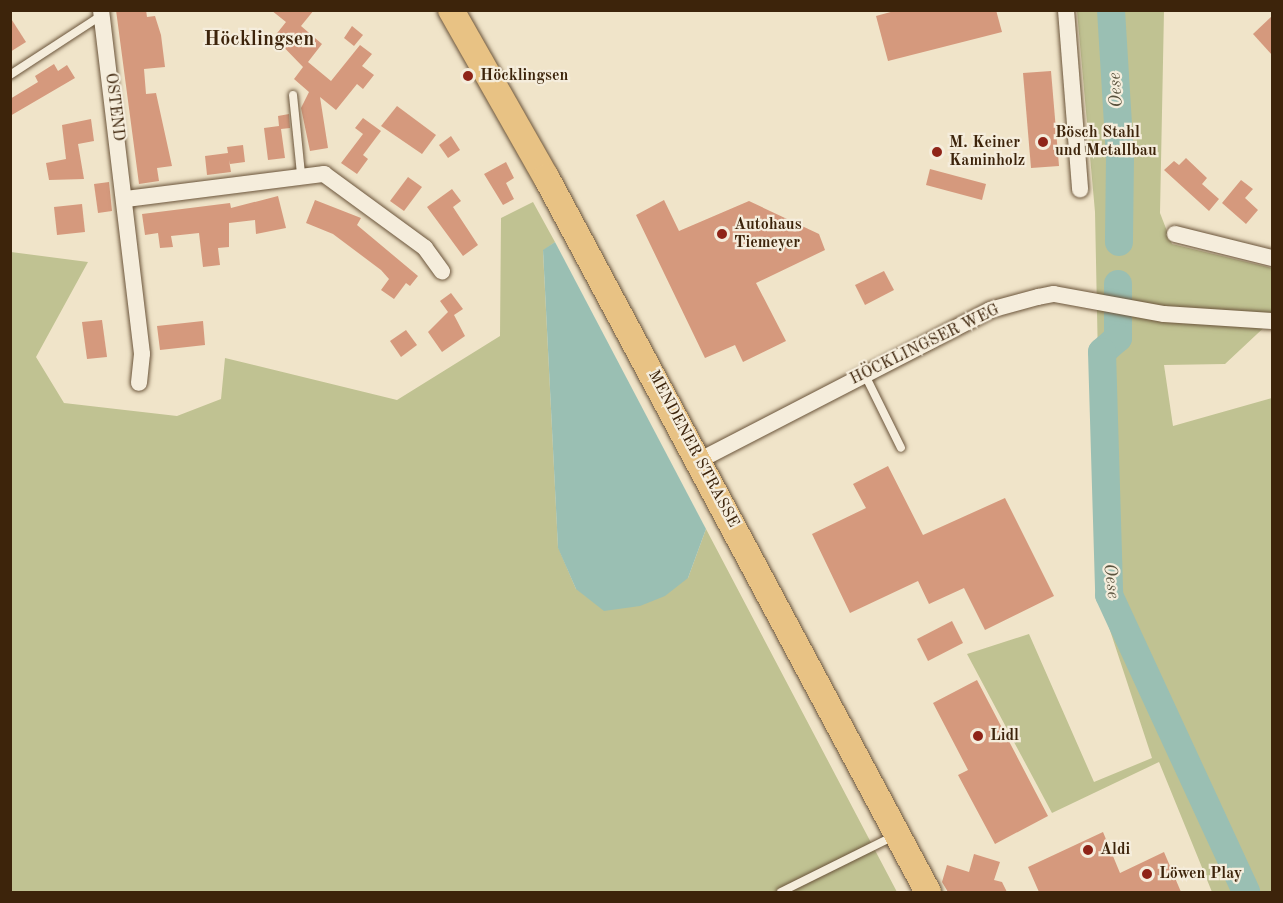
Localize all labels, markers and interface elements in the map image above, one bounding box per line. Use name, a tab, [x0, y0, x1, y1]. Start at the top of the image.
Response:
district label: Höcklingsen	[204, 28, 314, 52]
place label: Höcklingsen	[480, 66, 568, 86]
marker: Höcklingsen	[461, 69, 475, 83]
street label: OSTEND	[100, 72, 128, 142]
water label: Oese	[1104, 72, 1128, 108]
place label: Bösch Stahl und Metallbau	[1055, 123, 1157, 161]
place label: M. Keiner Kaminholz	[949, 133, 1025, 171]
marker: Bösch Stahl und Metallbau	[1036, 135, 1050, 149]
marker: M. Keiner Kaminholz	[930, 145, 944, 159]
place label: Autohaus Tiemeyer	[734, 215, 802, 253]
marker: Autohaus Tiemeyer	[715, 227, 729, 241]
street label: HÖCKLINGSER WEG	[847, 300, 1003, 390]
street label: MENDENER STRASSE	[643, 367, 743, 531]
water label: Oese	[1098, 562, 1124, 600]
place label: Lidl	[990, 726, 1019, 746]
marker: Lidl	[971, 729, 985, 743]
place label: Aldi	[1100, 840, 1130, 860]
marker: Aldi	[1081, 843, 1095, 857]
place label: Löwen Play	[1159, 864, 1242, 884]
marker: Löwen Play	[1140, 867, 1154, 881]

